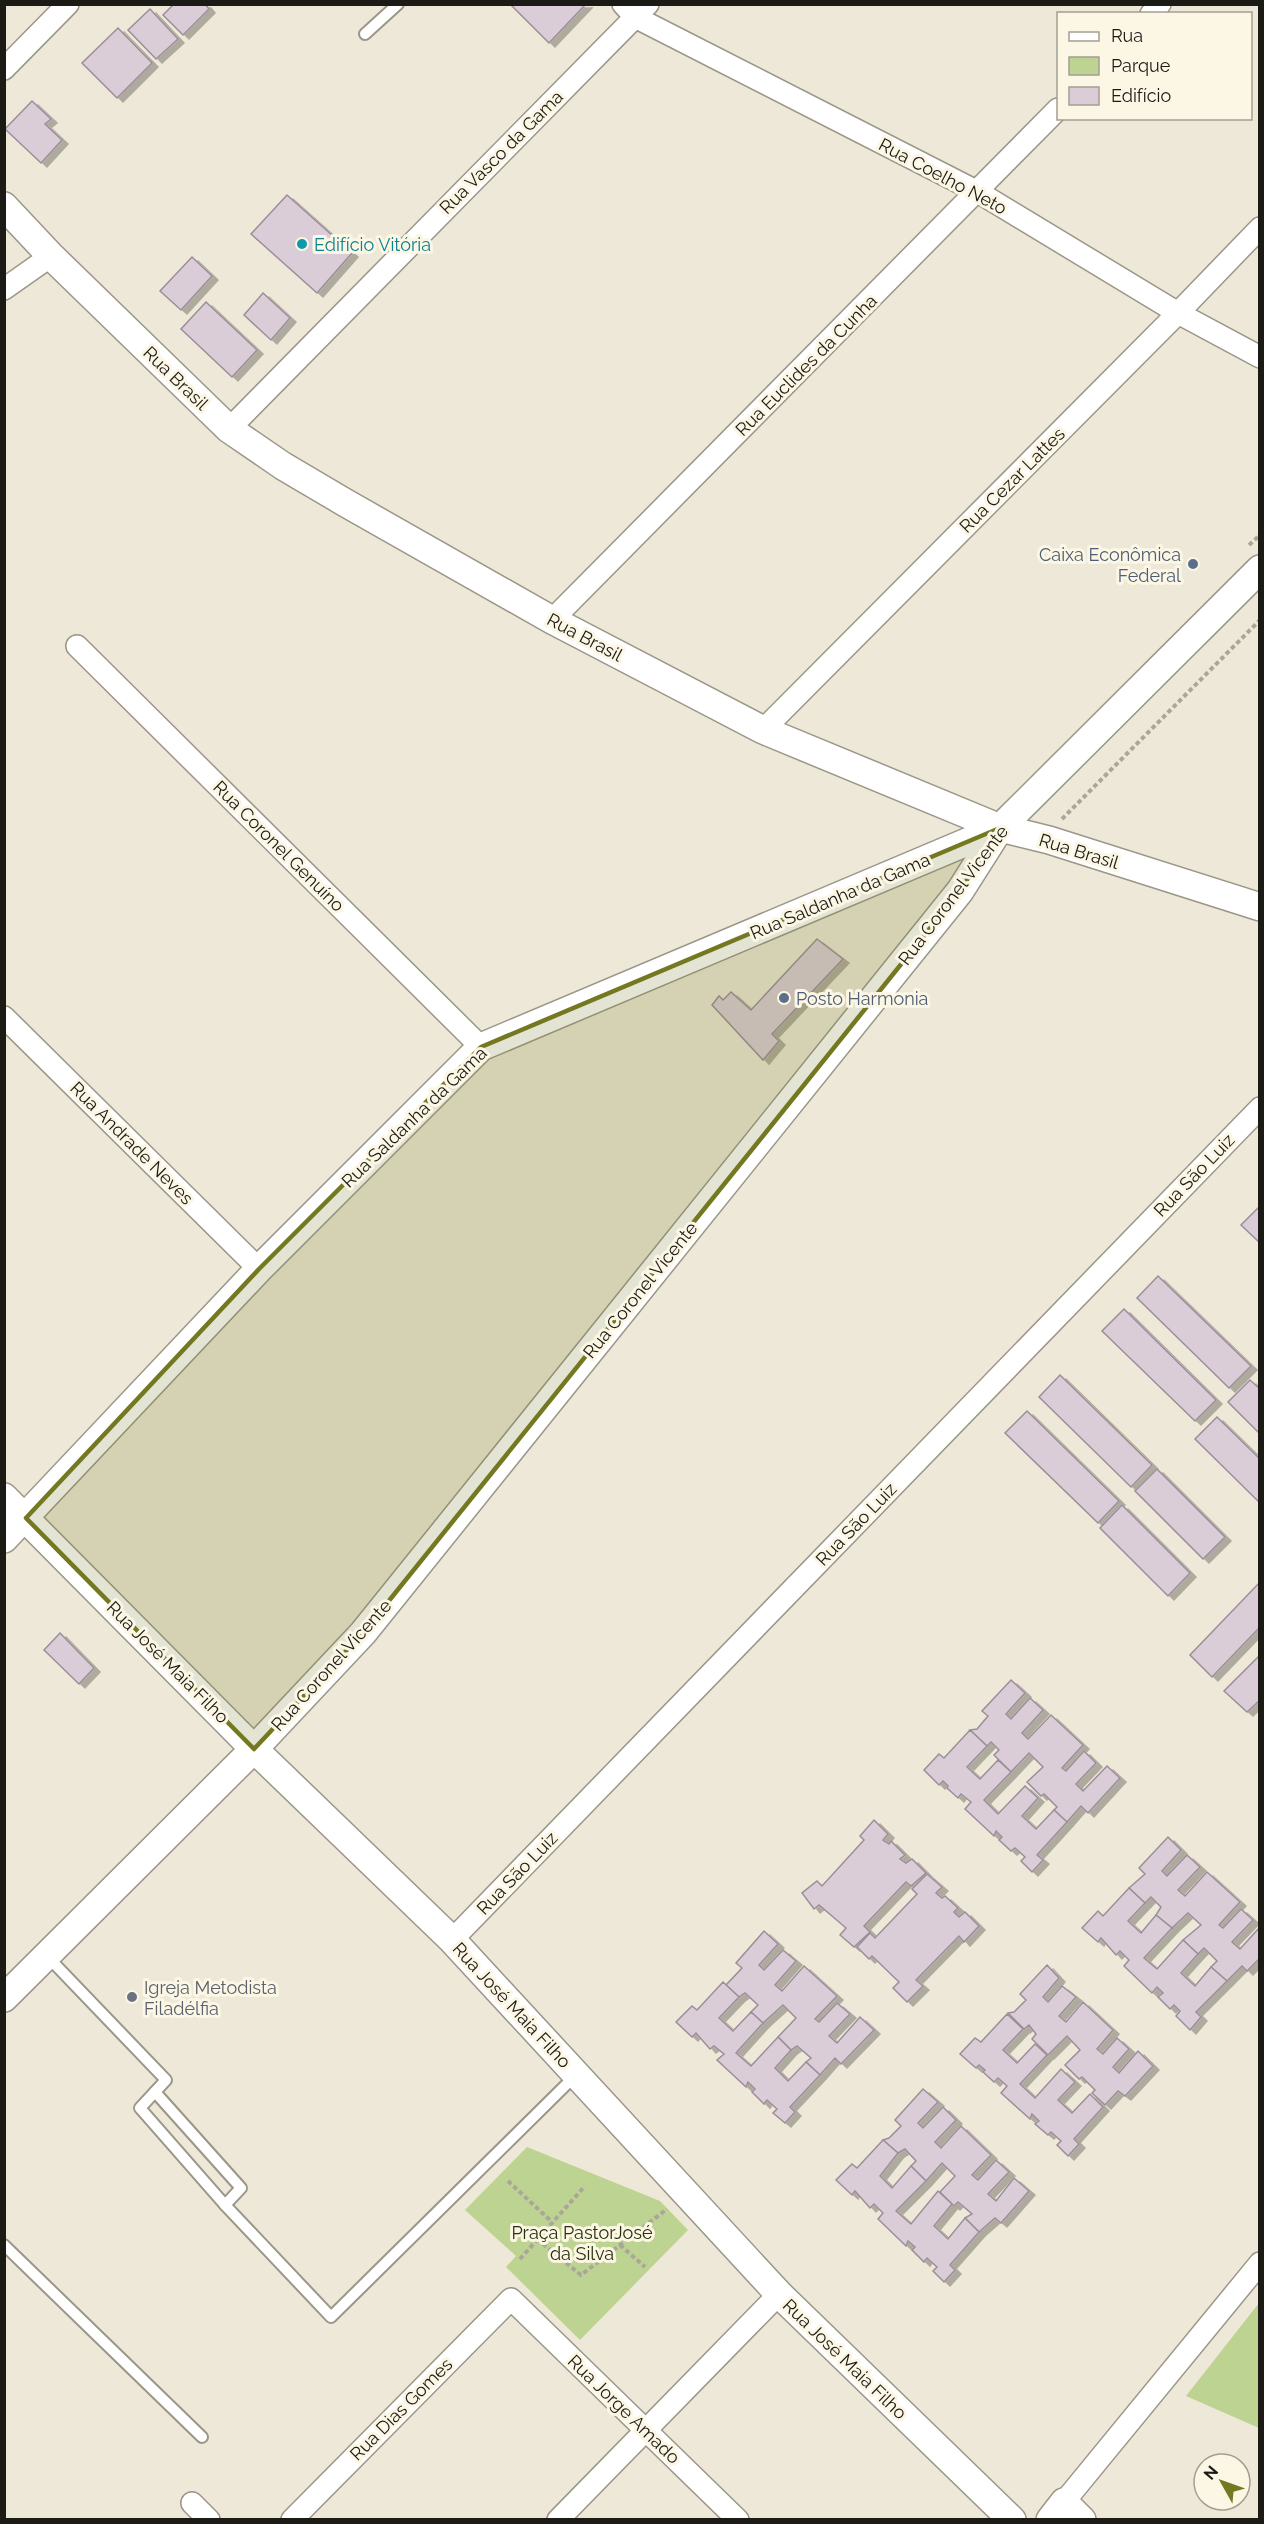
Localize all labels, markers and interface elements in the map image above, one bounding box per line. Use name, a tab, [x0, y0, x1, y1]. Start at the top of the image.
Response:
legend	[1057, 12, 1252, 120]
text: Rua	[1111, 25, 1143, 46]
text: Parque	[1111, 55, 1171, 76]
text: Edifício	[1111, 85, 1171, 106]
street label: Rua Vasco da Gama	[435, 86, 567, 218]
street label: Rua Coelho Neto	[875, 133, 1011, 219]
place label: Edifício Vitória	[314, 234, 431, 255]
marker: Edifício Vitória	[295, 237, 309, 251]
street label: Rua Euclides da Cunha	[731, 290, 881, 440]
street label: Rua Brasil	[139, 342, 213, 414]
street label: Rua Cezar Lattes	[955, 423, 1069, 537]
place label: Caixa Econômica Federal	[1039, 544, 1181, 586]
marker: Caixa Econômica Federal	[1186, 557, 1200, 571]
street label: Rua Brasil	[544, 608, 626, 666]
street label: Rua Coronel Genuíno	[209, 776, 349, 916]
street label: Rua Coronel Vicente	[894, 821, 1013, 969]
street label: Rua Brasil	[1037, 829, 1122, 873]
street label: Rua Saldanha da Gama	[747, 849, 933, 943]
place label: Posto Harmonia	[796, 988, 928, 1009]
marker: Posto Harmonia	[777, 991, 791, 1005]
street label: Rua Saldanha da Gama	[337, 1042, 491, 1192]
street label: Rua Andrade Neves	[66, 1077, 198, 1209]
street label: Rua São Luiz	[1149, 1129, 1239, 1221]
street label: Rua Coronel Vicente	[579, 1217, 702, 1362]
street label: Rua São Luiz	[811, 1478, 901, 1570]
street label: Rua Coronel Vicente	[267, 1595, 396, 1735]
street label: Rua José Maia Filho	[103, 1597, 234, 1728]
street label: Rua São Luiz	[472, 1827, 562, 1919]
street label: Rua José Maia Filho	[448, 1938, 576, 2072]
place label: Igreja Metodista Filadélfia	[144, 1977, 277, 2019]
marker: Igreja Metodista Filadélfia	[125, 1990, 139, 2004]
park label: Praça PastorJosé da Silva	[511, 2222, 653, 2264]
street label: Rua José Maia Filho	[779, 2295, 911, 2424]
street label: Rua Jorge Amado	[564, 2350, 685, 2468]
street label: Rua Dias Gomes	[345, 2353, 457, 2465]
north arrow	[1192, 2452, 1252, 2512]
text: N	[1200, 2462, 1222, 2483]

